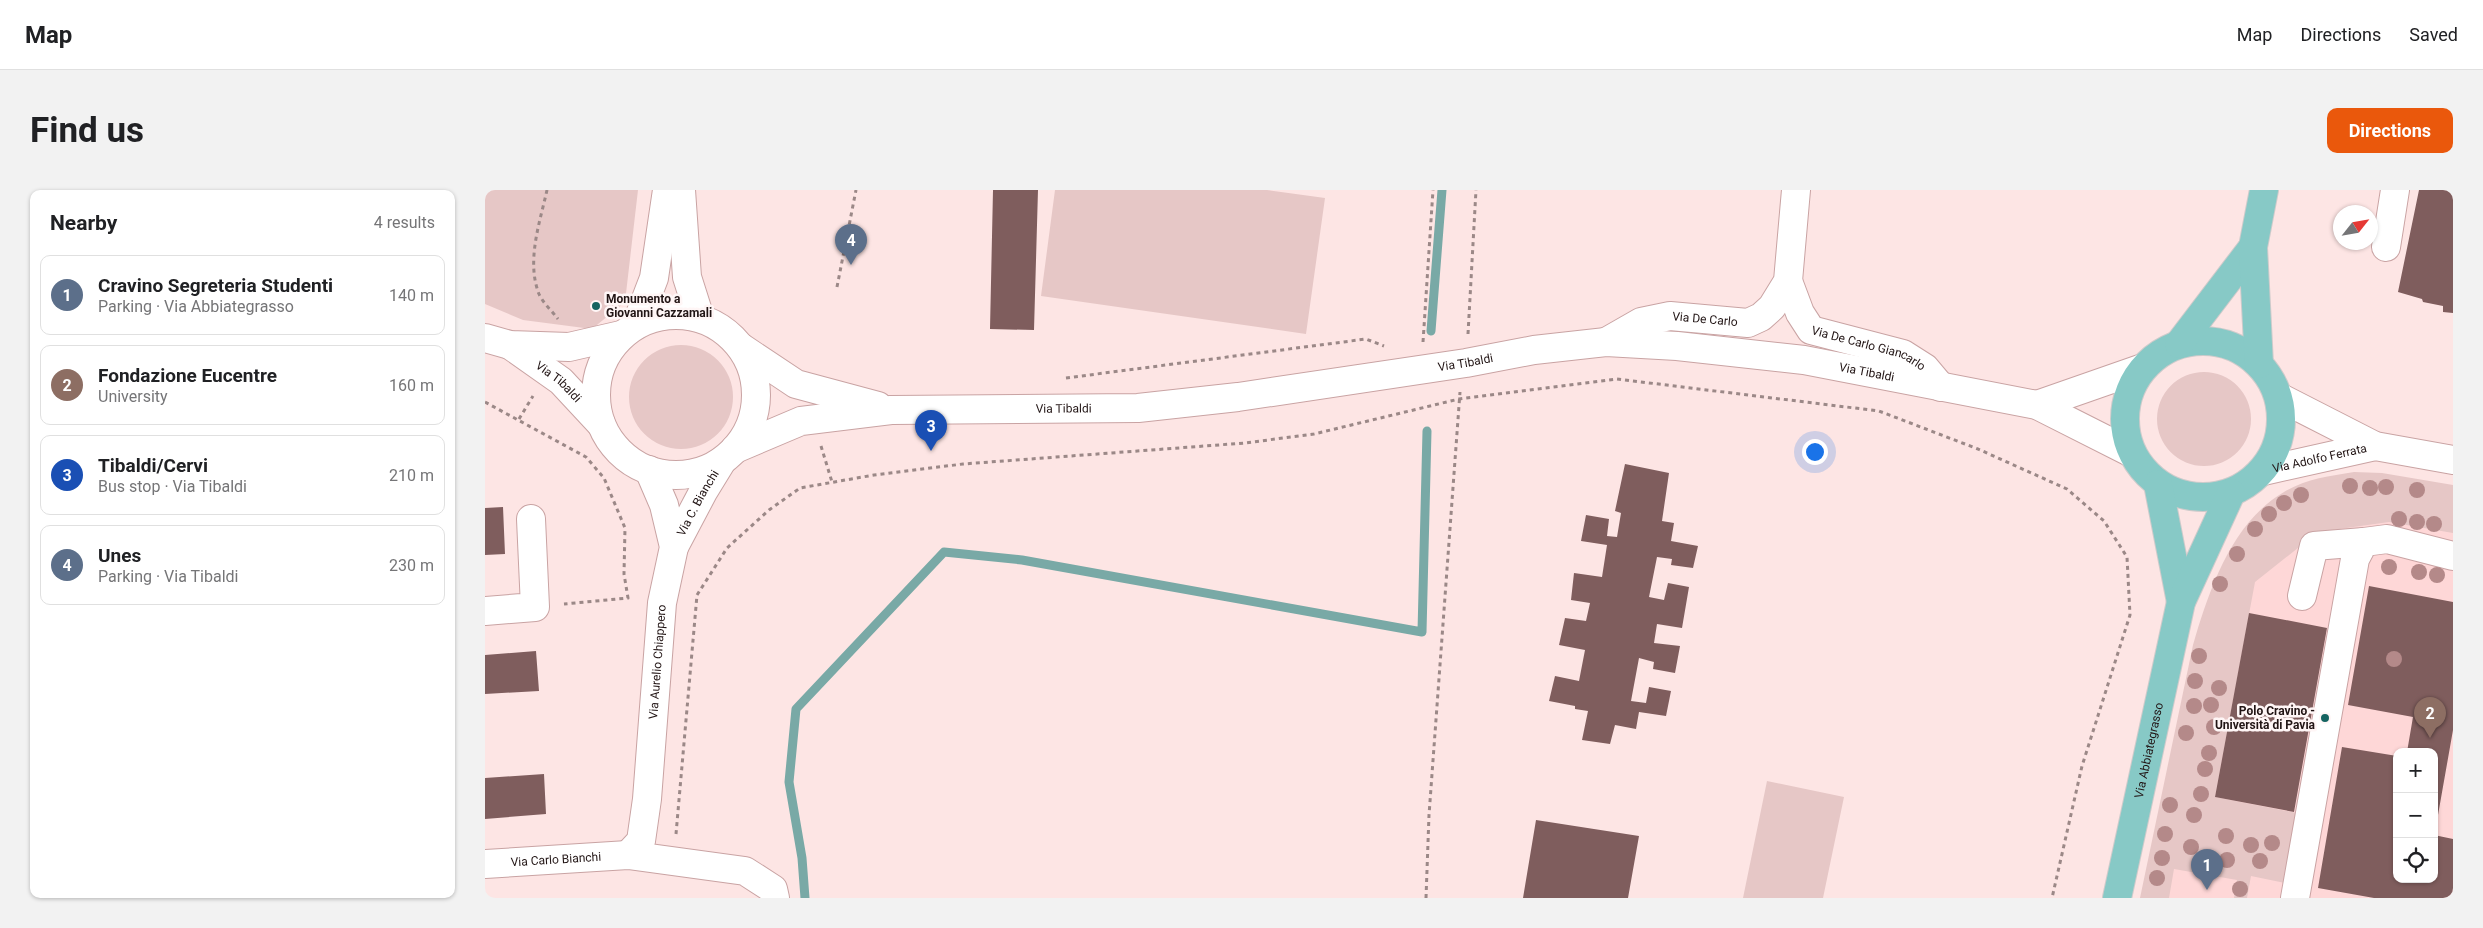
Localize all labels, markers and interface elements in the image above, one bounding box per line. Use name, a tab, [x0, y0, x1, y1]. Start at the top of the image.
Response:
text: Map	[25, 21, 72, 49]
text: Map	[2237, 24, 2272, 45]
text: Directions	[2300, 24, 2381, 45]
text: Saved	[2409, 24, 2458, 45]
button: Directions	[2327, 108, 2453, 153]
text: Find us	[30, 110, 144, 151]
north arrow	[2333, 205, 2378, 250]
text: Nearby	[50, 211, 117, 235]
text: 4 results	[374, 213, 435, 232]
pin: 4	[835, 224, 867, 265]
text: Cravino Segreteria Studenti	[98, 274, 333, 297]
text: 1	[62, 286, 72, 305]
text: 140 m	[389, 286, 434, 305]
place label: Monumento a Giovanni Cazzamali	[606, 292, 712, 320]
text: Parking · Via Abbiategrasso	[98, 297, 294, 316]
marker: Monumento a Giovanni Cazzamali	[590, 300, 602, 312]
street label: Via De Carlo	[1672, 309, 1738, 329]
street label: Via De Carlo Giancarlo	[1810, 323, 1928, 374]
street label: Via Tibaldi	[1437, 351, 1494, 374]
street label: Via Tibaldi	[533, 358, 584, 405]
street label: Via Tibaldi	[1838, 360, 1896, 384]
text: Fondazione Eucentre	[98, 364, 277, 387]
text: 2	[62, 376, 72, 395]
text: 160 m	[389, 376, 434, 395]
text: University	[98, 387, 168, 406]
street label: Via Tibaldi	[1036, 401, 1092, 416]
pin: 3	[915, 410, 947, 451]
your location	[1802, 439, 1828, 465]
street label: Via Adolfo Ferrata	[2271, 441, 2368, 476]
text: Tibaldi/Cervi	[98, 454, 208, 477]
text: 3	[62, 466, 72, 485]
text: 210 m	[389, 466, 434, 485]
street label: Via C. Bianchi	[674, 467, 722, 539]
text: Bus stop · Via Tibaldi	[98, 477, 247, 496]
text: Unes	[98, 544, 141, 567]
text: 4	[62, 556, 72, 575]
text: 230 m	[389, 556, 434, 575]
text: Parking · Via Tibaldi	[98, 567, 238, 586]
street label: Via Aurelio Chiappero	[646, 604, 669, 720]
pin: 2	[2414, 697, 2446, 738]
street label: Via Abbiategrasso	[2132, 701, 2166, 800]
place label: Polo Cravino - Università di Pavia	[2215, 704, 2316, 732]
marker: Polo Cravino - Università di Pavia	[2319, 712, 2331, 724]
map controls	[2393, 748, 2438, 883]
button: +	[2393, 748, 2438, 793]
button: −	[2393, 793, 2438, 838]
button: locate	[2393, 838, 2438, 883]
pin: 1	[2191, 849, 2223, 890]
street label: Via Carlo Bianchi	[510, 850, 602, 869]

